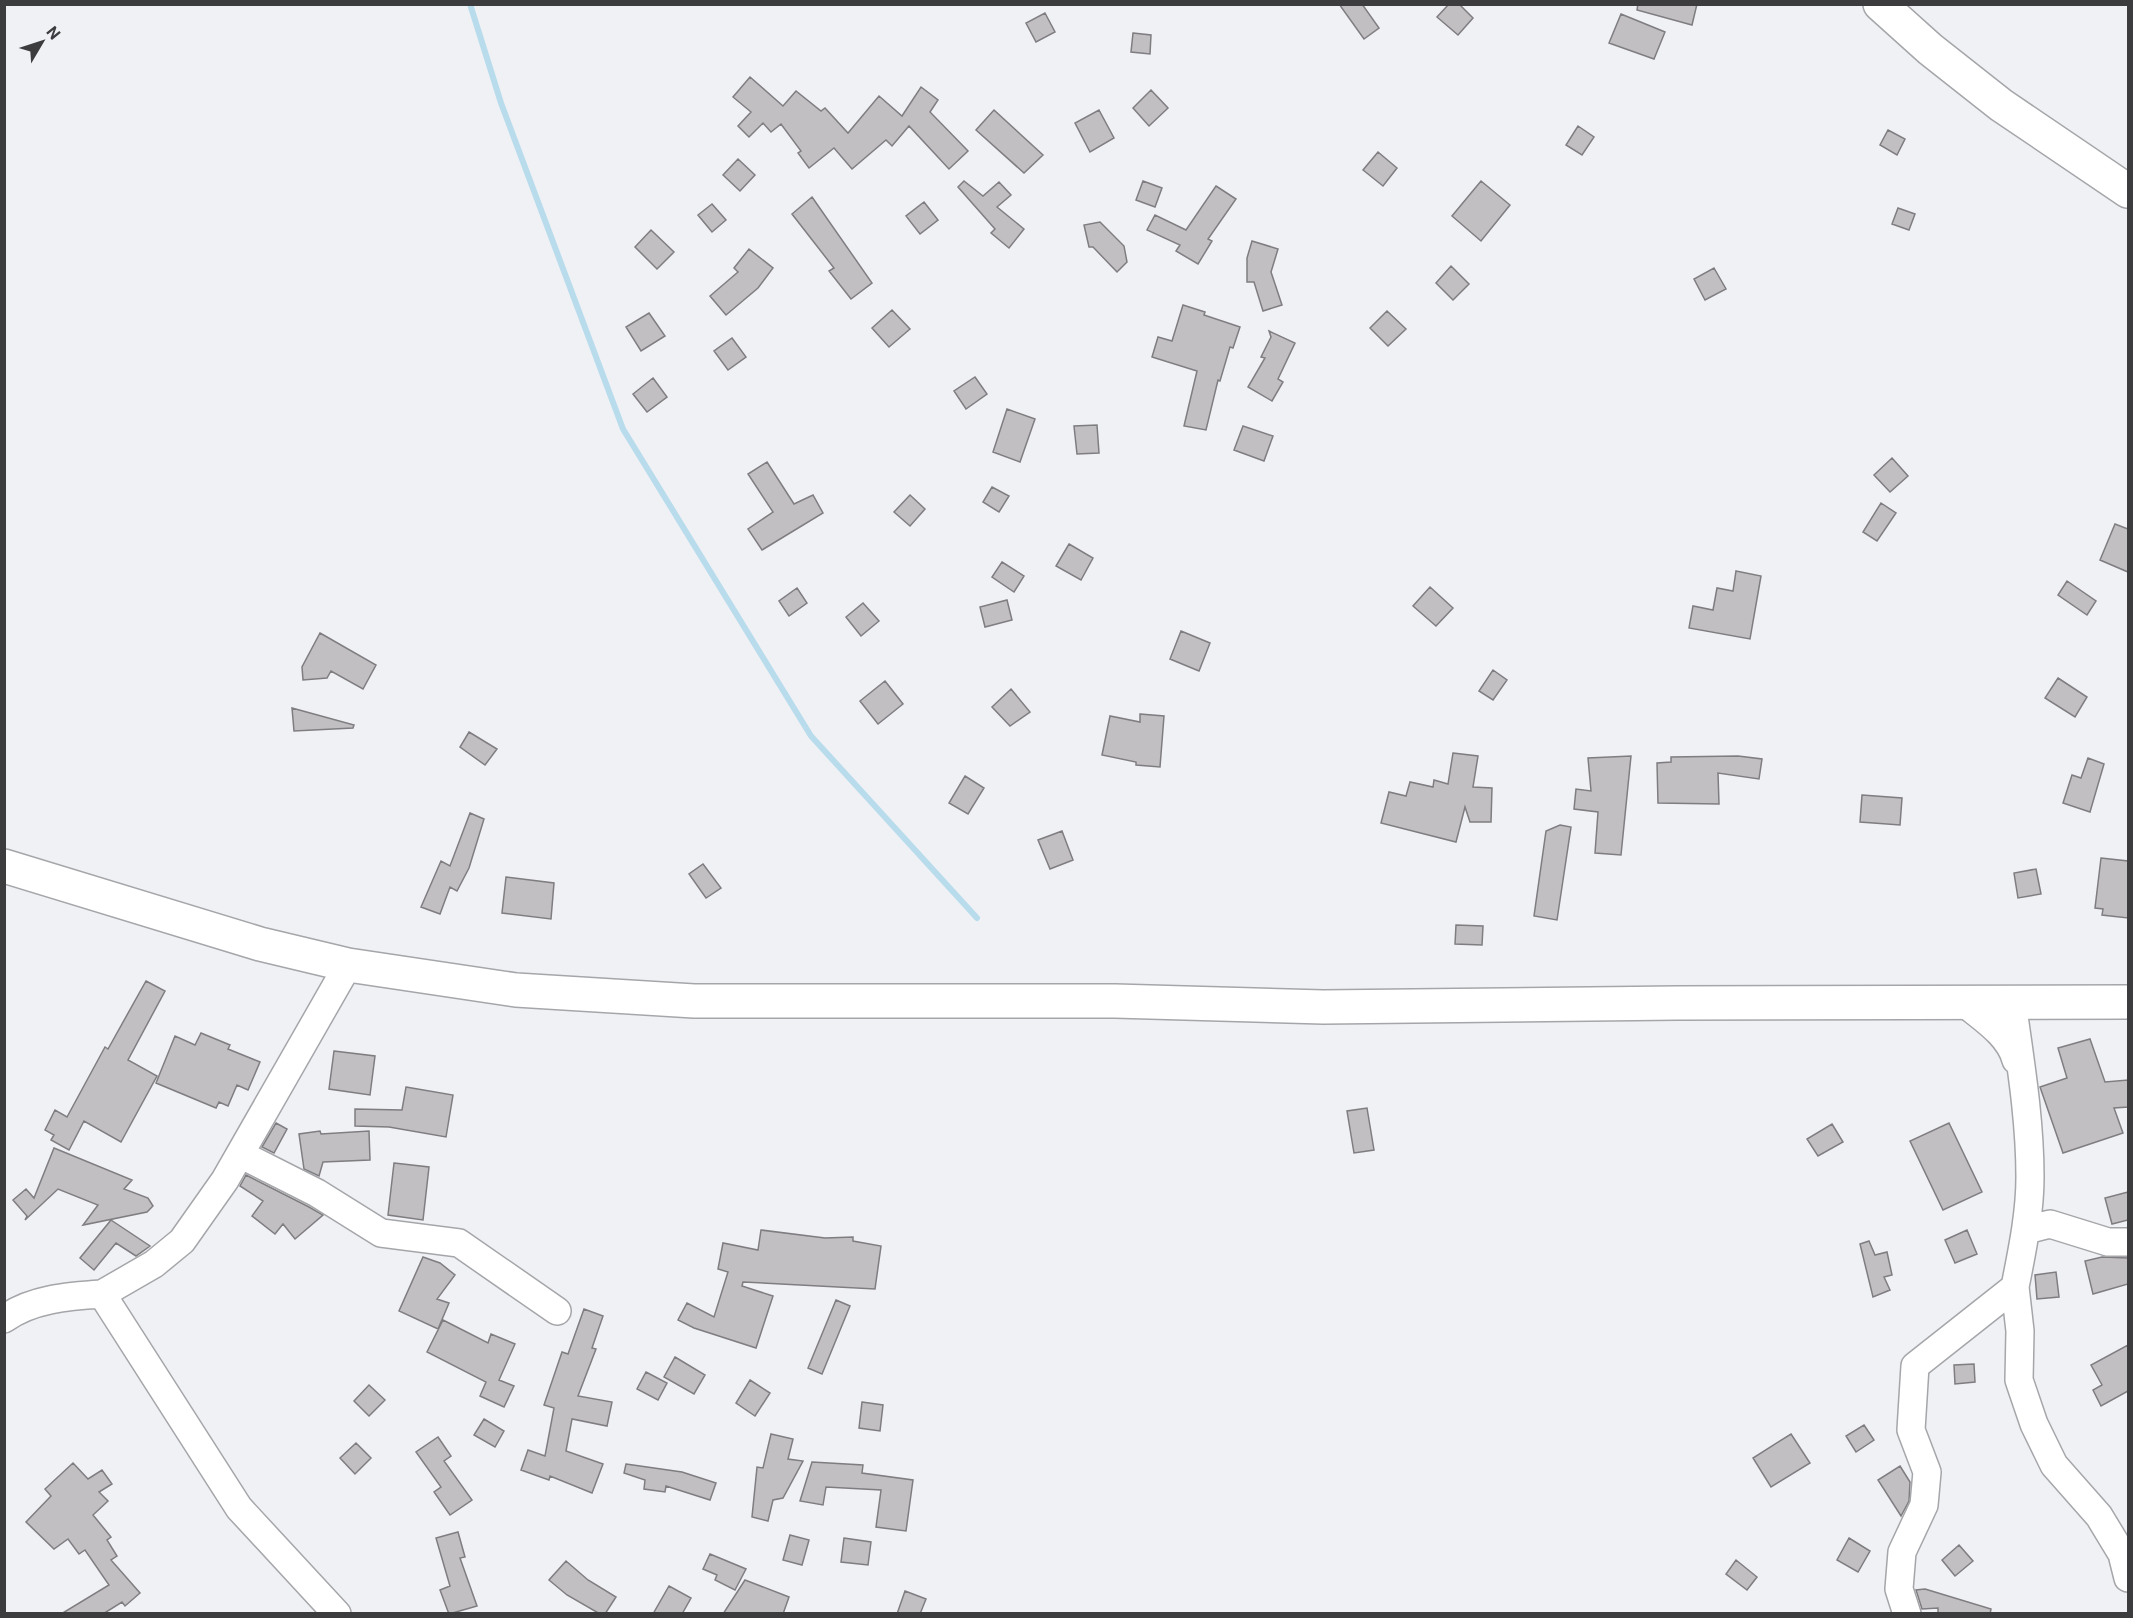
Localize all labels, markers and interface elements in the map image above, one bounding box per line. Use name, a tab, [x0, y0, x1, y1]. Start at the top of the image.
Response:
north arrow	[12, 12, 72, 72]
text: N	[42, 23, 64, 43]

